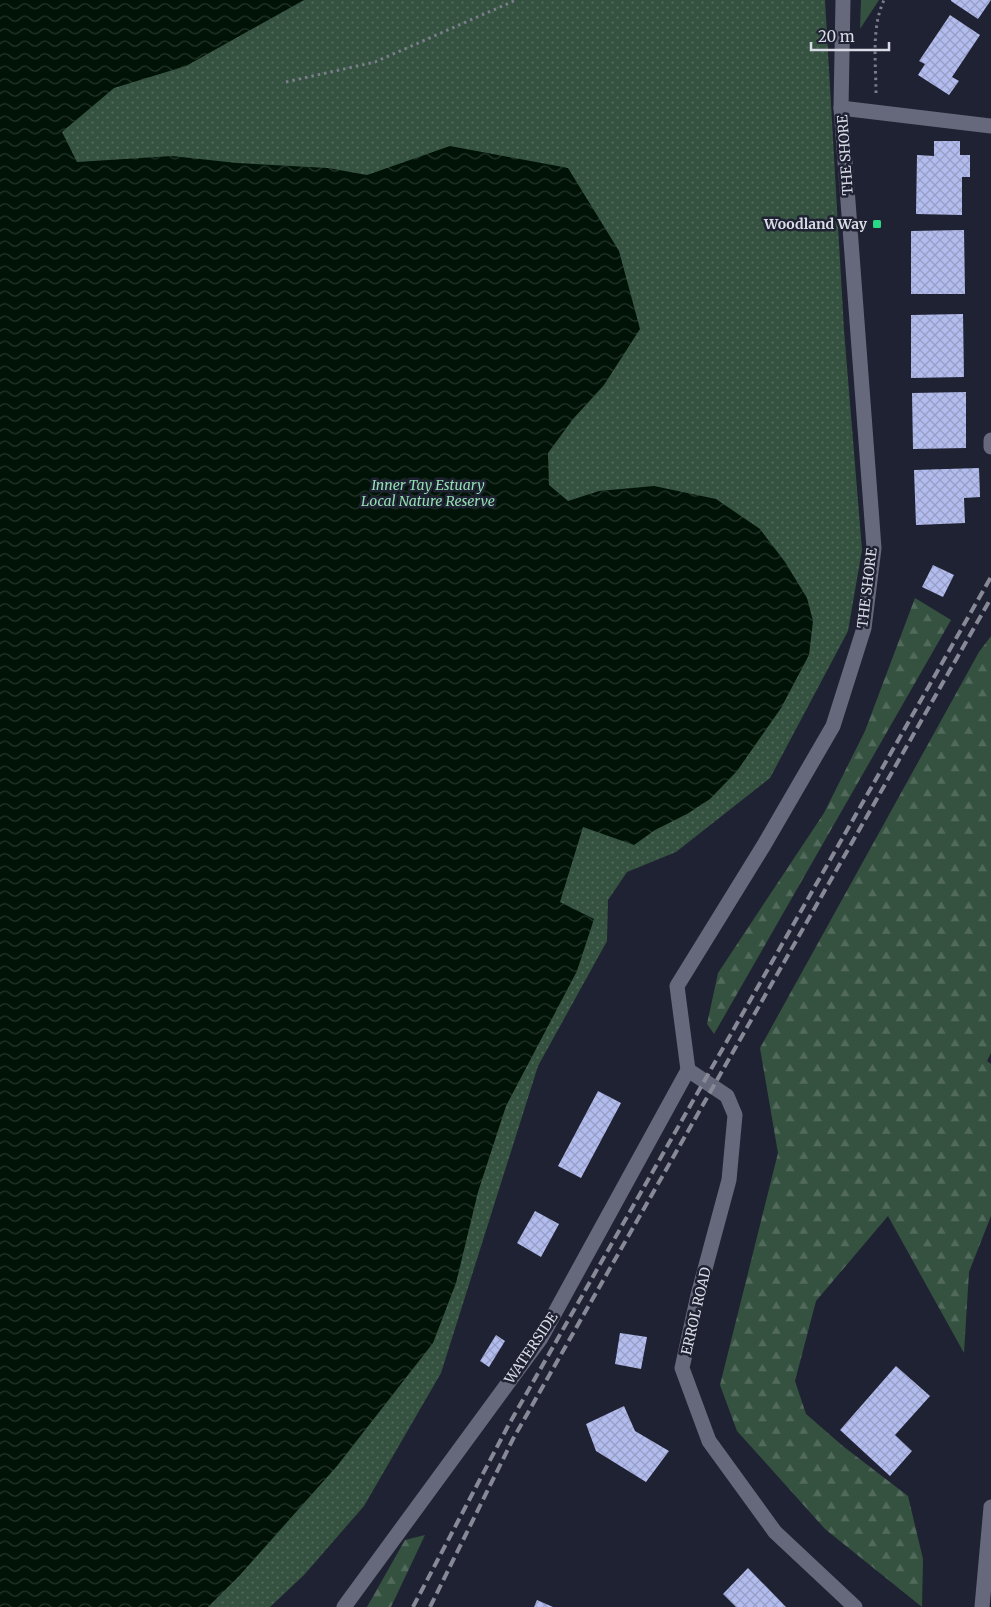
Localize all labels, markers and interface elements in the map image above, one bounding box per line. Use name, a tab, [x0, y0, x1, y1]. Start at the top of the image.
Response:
scale bar	[811, 20, 888, 52]
text: 20 m	[818, 27, 855, 46]
street label: THE SHORE	[833, 114, 857, 196]
place label: Woodland Way	[763, 215, 868, 233]
marker: Woodland Way	[871, 218, 883, 230]
park label: Inner Tay Estuary Local Nature Reserve	[361, 476, 495, 510]
street label: THE SHORE	[853, 547, 881, 629]
street label: ERROL ROAD	[677, 1265, 715, 1357]
street label: WATERSIDE	[500, 1309, 562, 1388]

